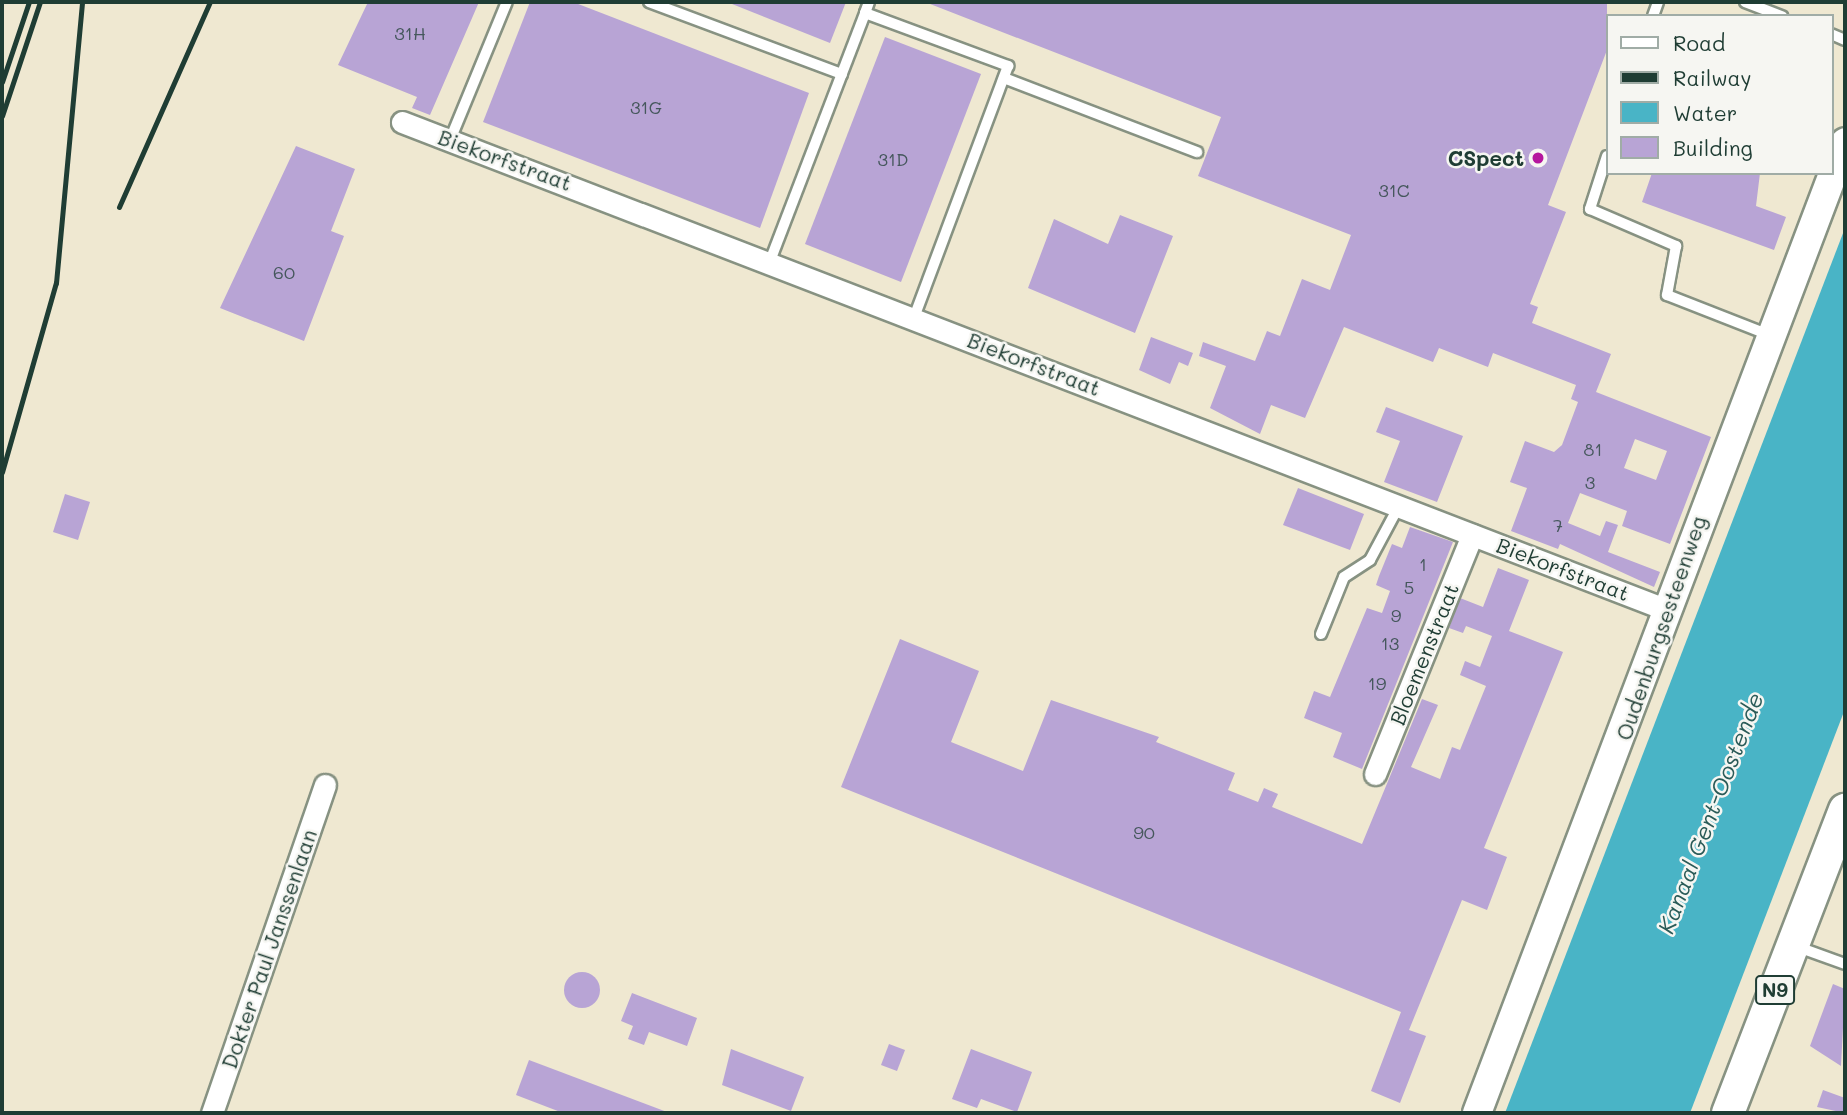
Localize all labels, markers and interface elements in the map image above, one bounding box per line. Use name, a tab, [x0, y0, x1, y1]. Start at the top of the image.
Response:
legend	[1605, 14, 1833, 175]
house number: 31H	[394, 22, 426, 44]
text: Road	[1673, 29, 1725, 56]
text: Railway	[1673, 64, 1752, 91]
house number: 31G	[630, 96, 662, 118]
text: Water	[1673, 99, 1737, 126]
street label: Biekorfstraat	[435, 124, 575, 196]
text: Building	[1673, 134, 1753, 161]
place label: CSpect	[1448, 145, 1524, 171]
house number: 31D	[878, 148, 908, 170]
marker: CSpect	[1530, 150, 1546, 166]
house number: 31C	[1378, 179, 1410, 201]
house number: 60	[273, 261, 295, 283]
street label: Biekorfstraat	[964, 327, 1104, 401]
house number: 81	[1584, 438, 1602, 460]
house number: 3	[1585, 471, 1595, 493]
street label: Oudenburgsesteenweg	[1611, 513, 1711, 743]
house number: 7	[1553, 514, 1563, 536]
street label: Biekorfstraat	[1493, 532, 1633, 606]
house number: 1	[1419, 553, 1427, 575]
house number: 5	[1404, 576, 1414, 598]
street label: Bloemenstraat	[1384, 579, 1464, 729]
house number: 9	[1391, 604, 1401, 626]
house number: 13	[1381, 632, 1399, 654]
house number: 19	[1368, 672, 1386, 694]
water label: Kanaal Gent-Oostende	[1651, 689, 1769, 937]
house number: 90	[1133, 821, 1155, 843]
street label: Dokter Paul Janssenlaan	[216, 826, 322, 1072]
road number: N9	[1754, 974, 1796, 1006]

